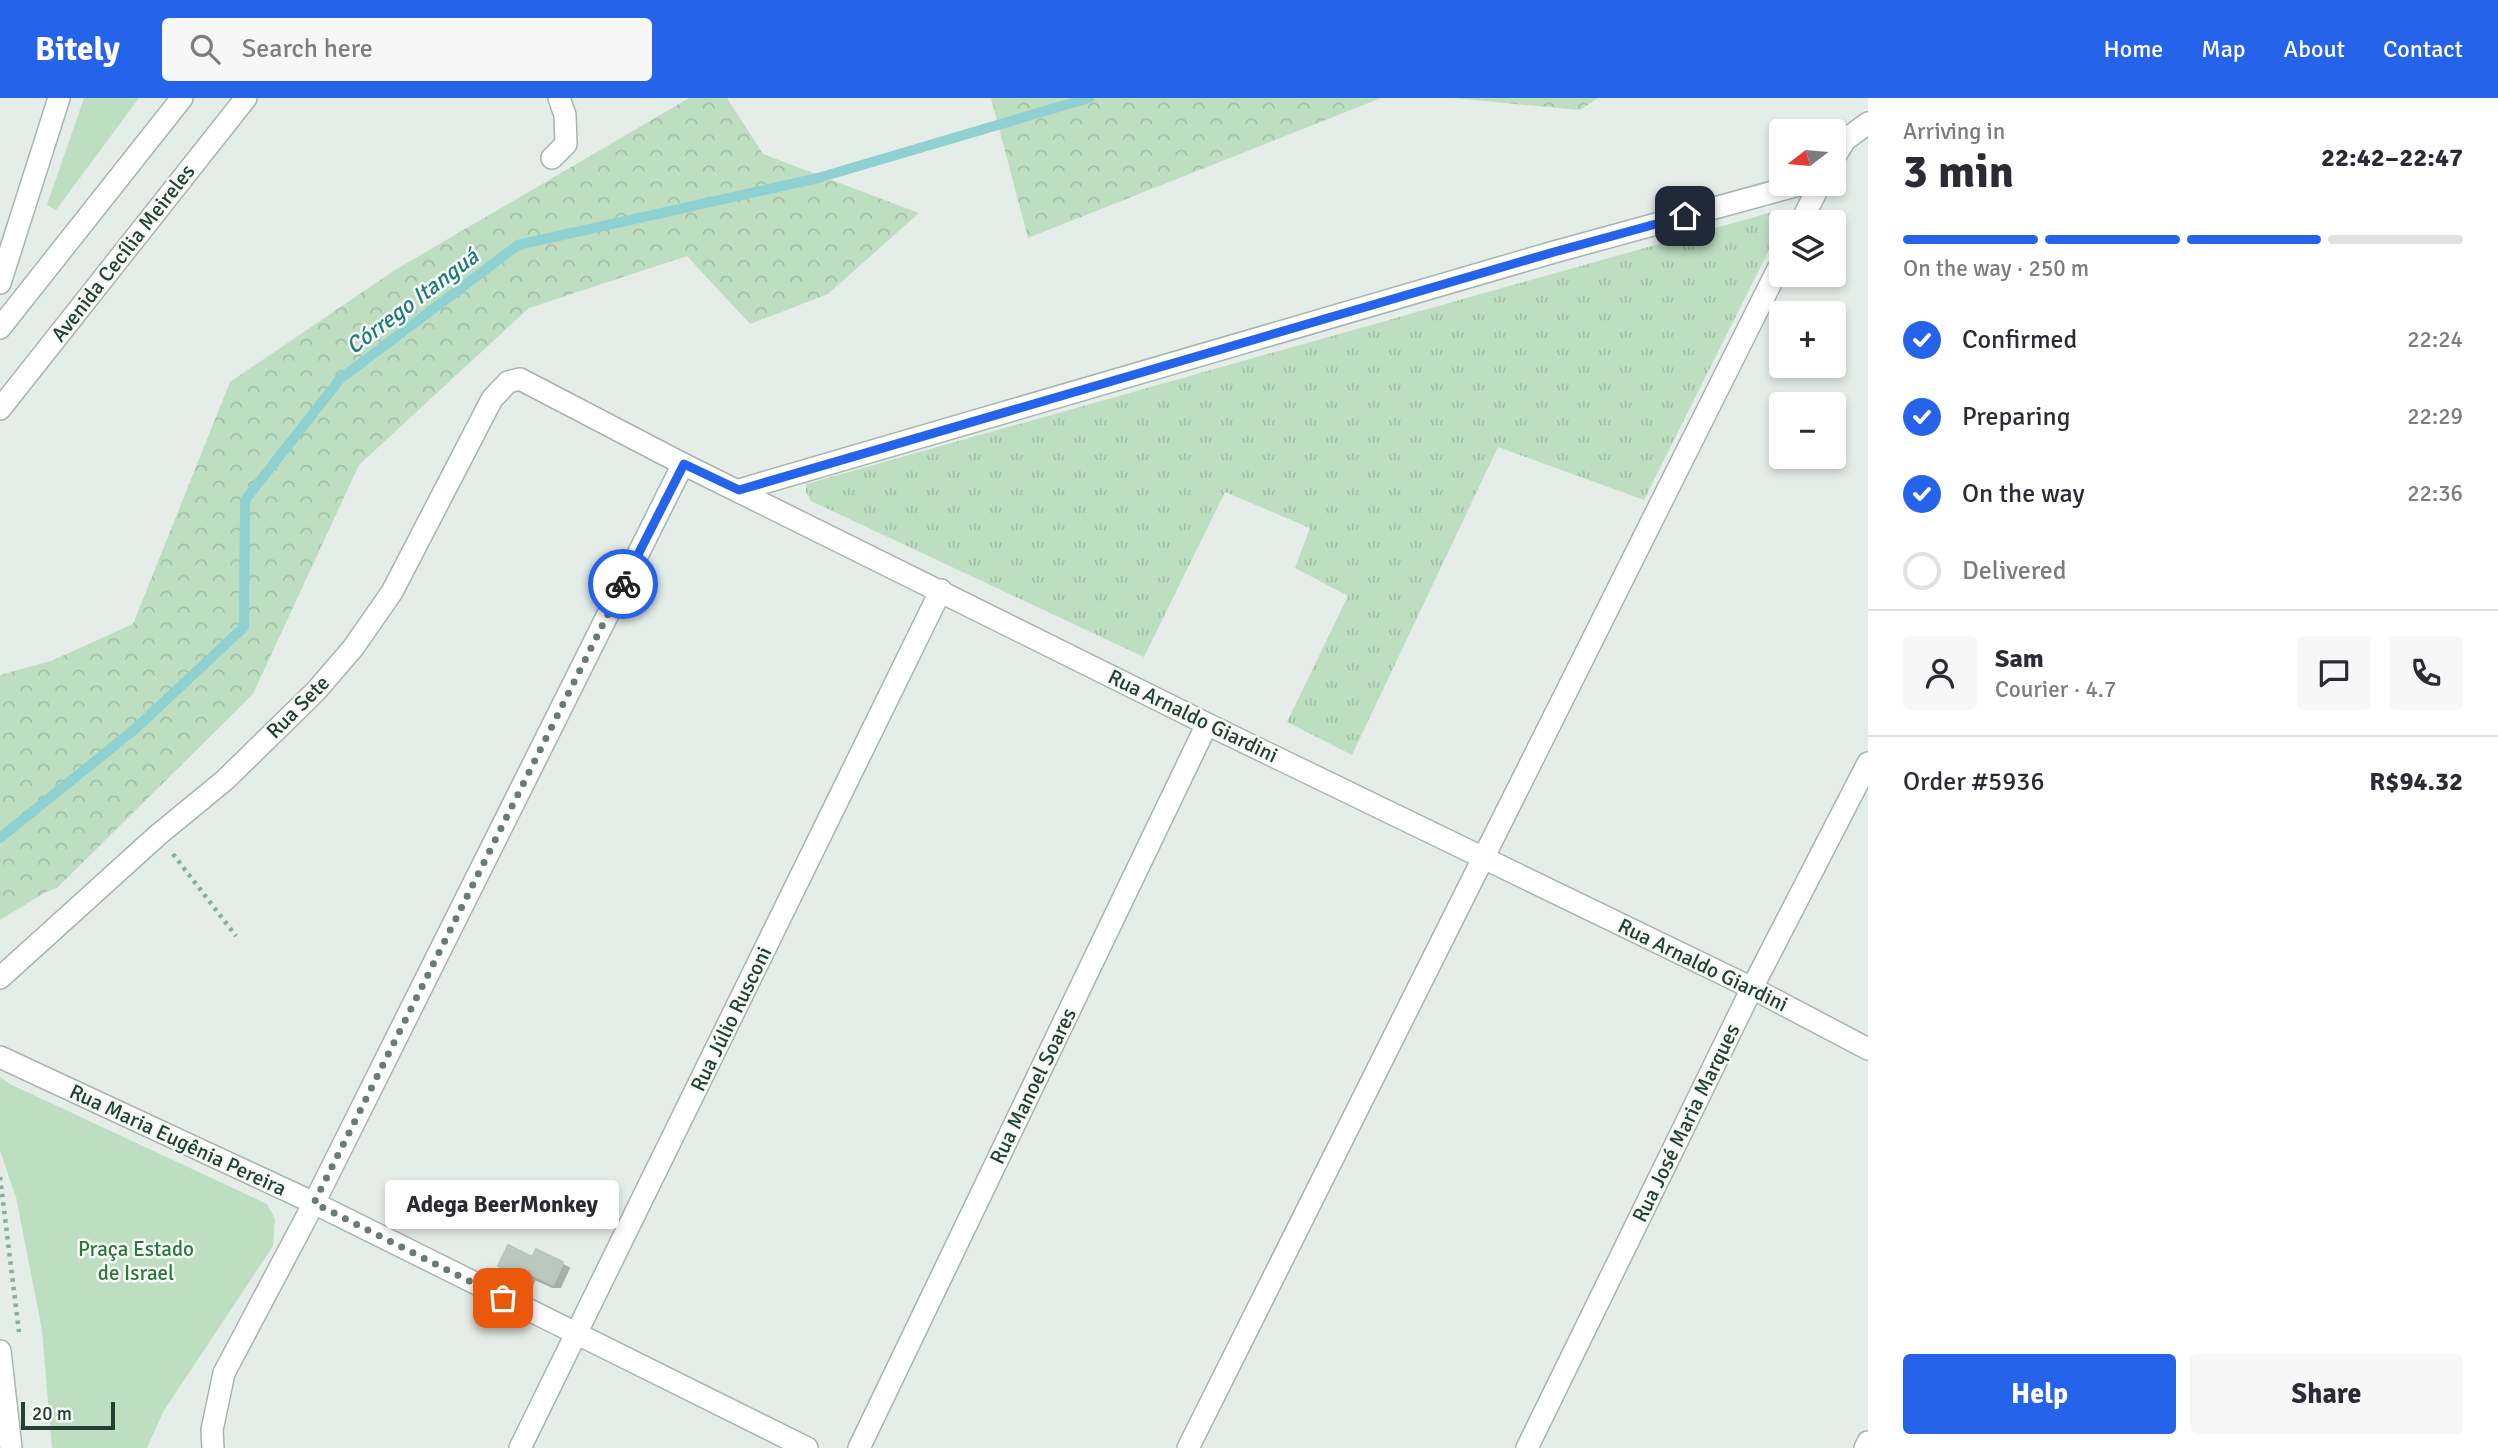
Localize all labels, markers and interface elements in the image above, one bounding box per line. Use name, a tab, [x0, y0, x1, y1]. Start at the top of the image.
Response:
search box	[162, 18, 652, 81]
text: Bitely	[35, 29, 120, 70]
icon: search	[186, 30, 224, 68]
text: Search here	[242, 33, 373, 65]
text: Home	[2103, 34, 2163, 64]
text: Map	[2201, 34, 2246, 64]
text: About	[2284, 34, 2345, 64]
text: Contact	[2383, 34, 2463, 64]
text: Arriving in	[1903, 117, 2005, 146]
north arrow	[1769, 119, 1846, 196]
map controls	[1769, 119, 1846, 469]
text: 22:42–22:47	[2321, 142, 2463, 174]
text: 3 min	[1903, 144, 2014, 200]
street label: Avenida Cecília Meireles	[46, 159, 200, 347]
pin	[1655, 186, 1715, 246]
icon: home	[1666, 197, 1704, 235]
button: layers	[1769, 210, 1846, 287]
water label: Córrego Itanguá	[340, 241, 485, 361]
text: On the way · 250 m	[1903, 254, 2089, 283]
button: +	[1769, 301, 1846, 378]
icon: check	[1903, 321, 1941, 359]
text: Confirmed	[1962, 324, 2077, 356]
text: 22:24	[2407, 325, 2463, 354]
button: −	[1769, 392, 1846, 469]
icon: check	[1903, 398, 1941, 436]
text: Preparing	[1962, 401, 2070, 433]
text: 22:29	[2407, 402, 2463, 431]
icon: check	[1903, 475, 1941, 513]
text: On the way	[1962, 478, 2085, 510]
text: 22:36	[2407, 479, 2463, 508]
courier	[588, 549, 658, 619]
text: Delivered	[1962, 555, 2067, 587]
icon: bike	[604, 565, 642, 603]
button: person	[1903, 636, 1977, 710]
button: chat	[2297, 636, 2371, 710]
button: phone	[2389, 636, 2463, 710]
text: Sam	[1995, 643, 2044, 675]
street label: Rua Arnaldo Giardini	[1104, 664, 1282, 768]
street label: Rua Sete	[261, 670, 335, 744]
text: Courier · 4.7	[1995, 675, 2116, 704]
text: Order #5936	[1903, 766, 2044, 798]
text: R$94.32	[2369, 766, 2463, 798]
street label: Rua Arnaldo Giardini	[1614, 913, 1792, 1017]
street label: Rua Júlio Rusconi	[685, 942, 777, 1096]
street label: Rua Manoel Soares	[984, 1004, 1082, 1168]
street label: Rua José Maria Marques	[1627, 1020, 1745, 1226]
street label: Rua Maria Eugênia Pereira	[65, 1078, 291, 1202]
callout: Adega BeerMonkey	[386, 1179, 620, 1228]
text: Adega BeerMonkey	[406, 1190, 598, 1219]
park label: Praça Estado de Israel	[78, 1236, 194, 1286]
pin	[473, 1268, 533, 1328]
icon: bag	[484, 1279, 522, 1317]
button: Help	[1903, 1354, 2176, 1434]
button: Share	[2190, 1354, 2463, 1434]
scale bar	[21, 1399, 116, 1431]
text: 20 m	[32, 1402, 72, 1426]

